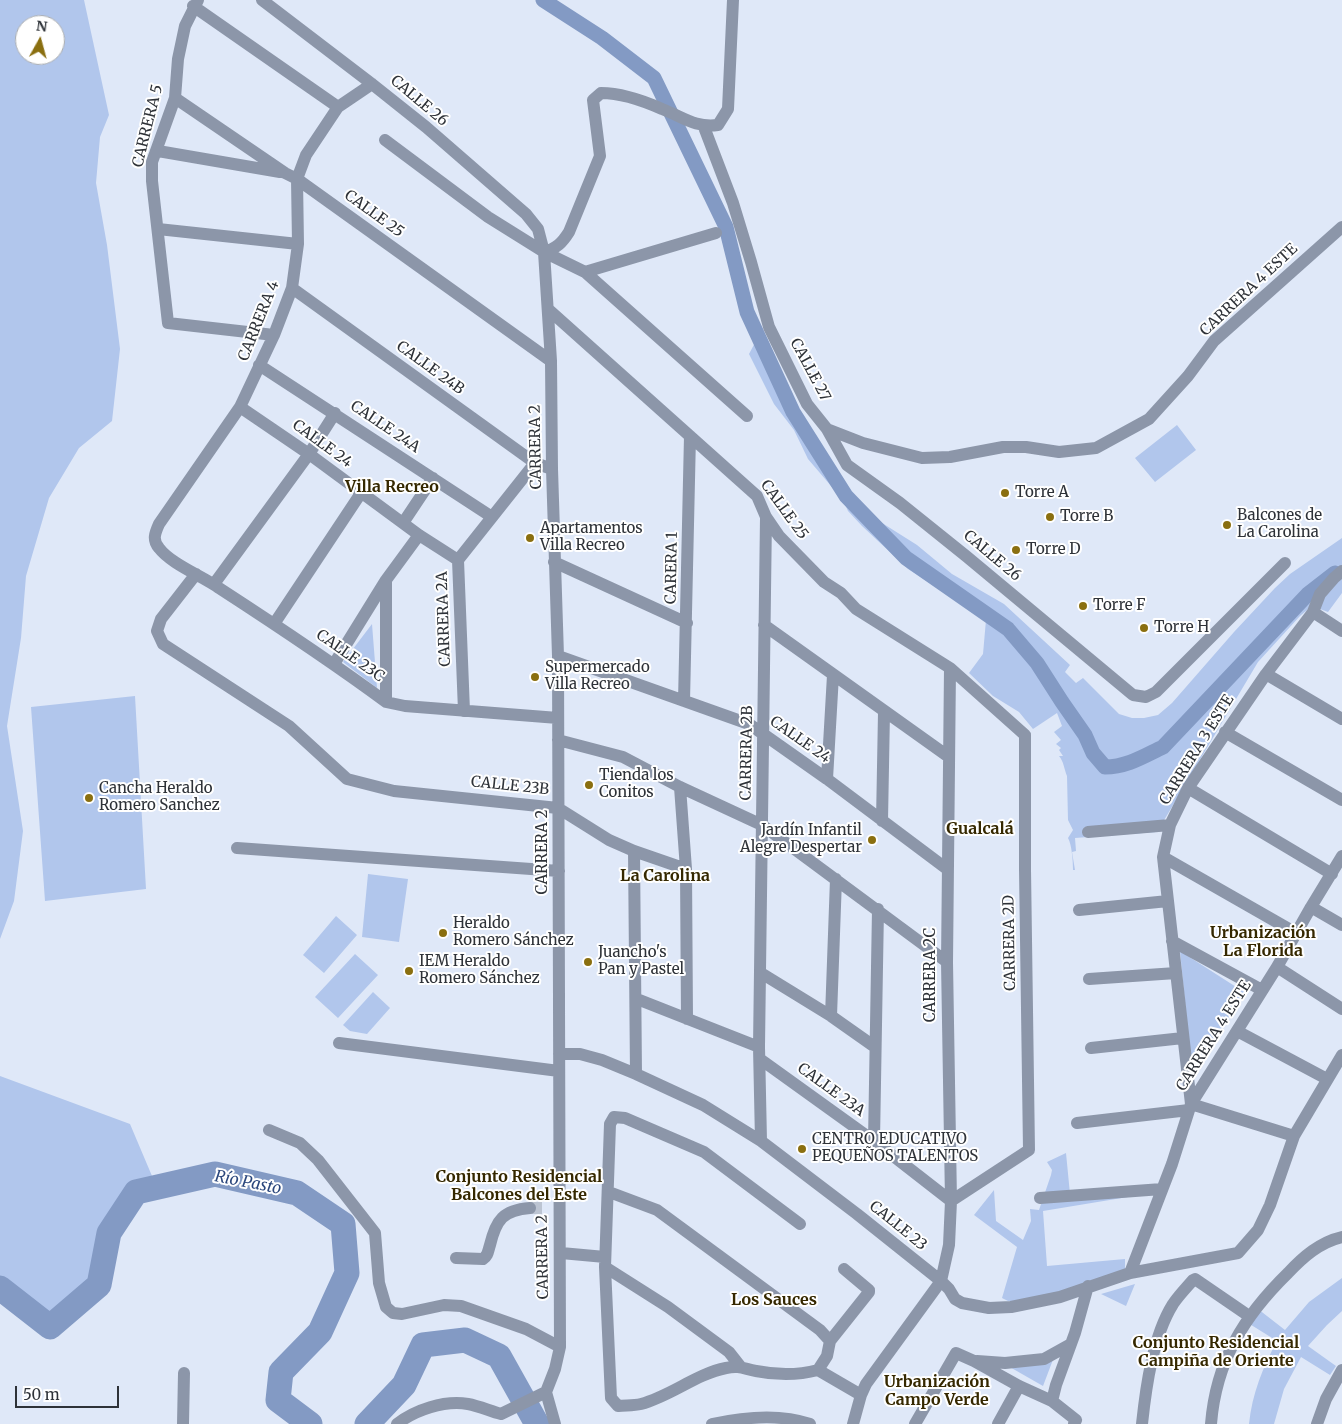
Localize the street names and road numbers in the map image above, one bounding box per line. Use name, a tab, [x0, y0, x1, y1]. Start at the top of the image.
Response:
street label: CALLE 26	[387, 72, 451, 130]
street label: CARRERA 5	[129, 83, 167, 169]
street label: CALLE 25	[341, 186, 407, 242]
street label: CARRERA 4 ESTE	[1196, 240, 1302, 340]
street label: CARRERA 4	[235, 278, 283, 364]
street label: CALLE 27	[786, 335, 834, 405]
street label: CALLE 24B	[393, 337, 467, 399]
street label: CALLE 24A	[347, 397, 423, 457]
street label: CARRERA 2	[526, 404, 546, 490]
street label: CALLE 24	[289, 416, 355, 472]
street label: CALLE 25	[756, 477, 812, 543]
street label: CALLE 26	[960, 527, 1024, 585]
street label: CARERA 1	[662, 532, 682, 604]
street label: CARRERA 2A	[433, 571, 455, 667]
street label: CALLE 23C	[313, 626, 387, 686]
street label: CARRERA 3 ESTE	[1156, 692, 1238, 808]
street label: CARRERA 2B	[737, 706, 757, 800]
street label: CALLE 24	[766, 713, 834, 767]
street label: CALLE 23B	[470, 773, 550, 799]
street label: CARRERA 2	[534, 810, 552, 894]
street label: CARRERA 2D	[1000, 895, 1020, 991]
street label: CARRERA 2C	[922, 928, 940, 1022]
street label: CARRERA 4 ESTE	[1173, 977, 1255, 1095]
street label: CALLE 23A	[794, 1059, 868, 1121]
street label: CALLE 23	[866, 1197, 930, 1255]
street label: CARRERA 2	[533, 1214, 553, 1300]

